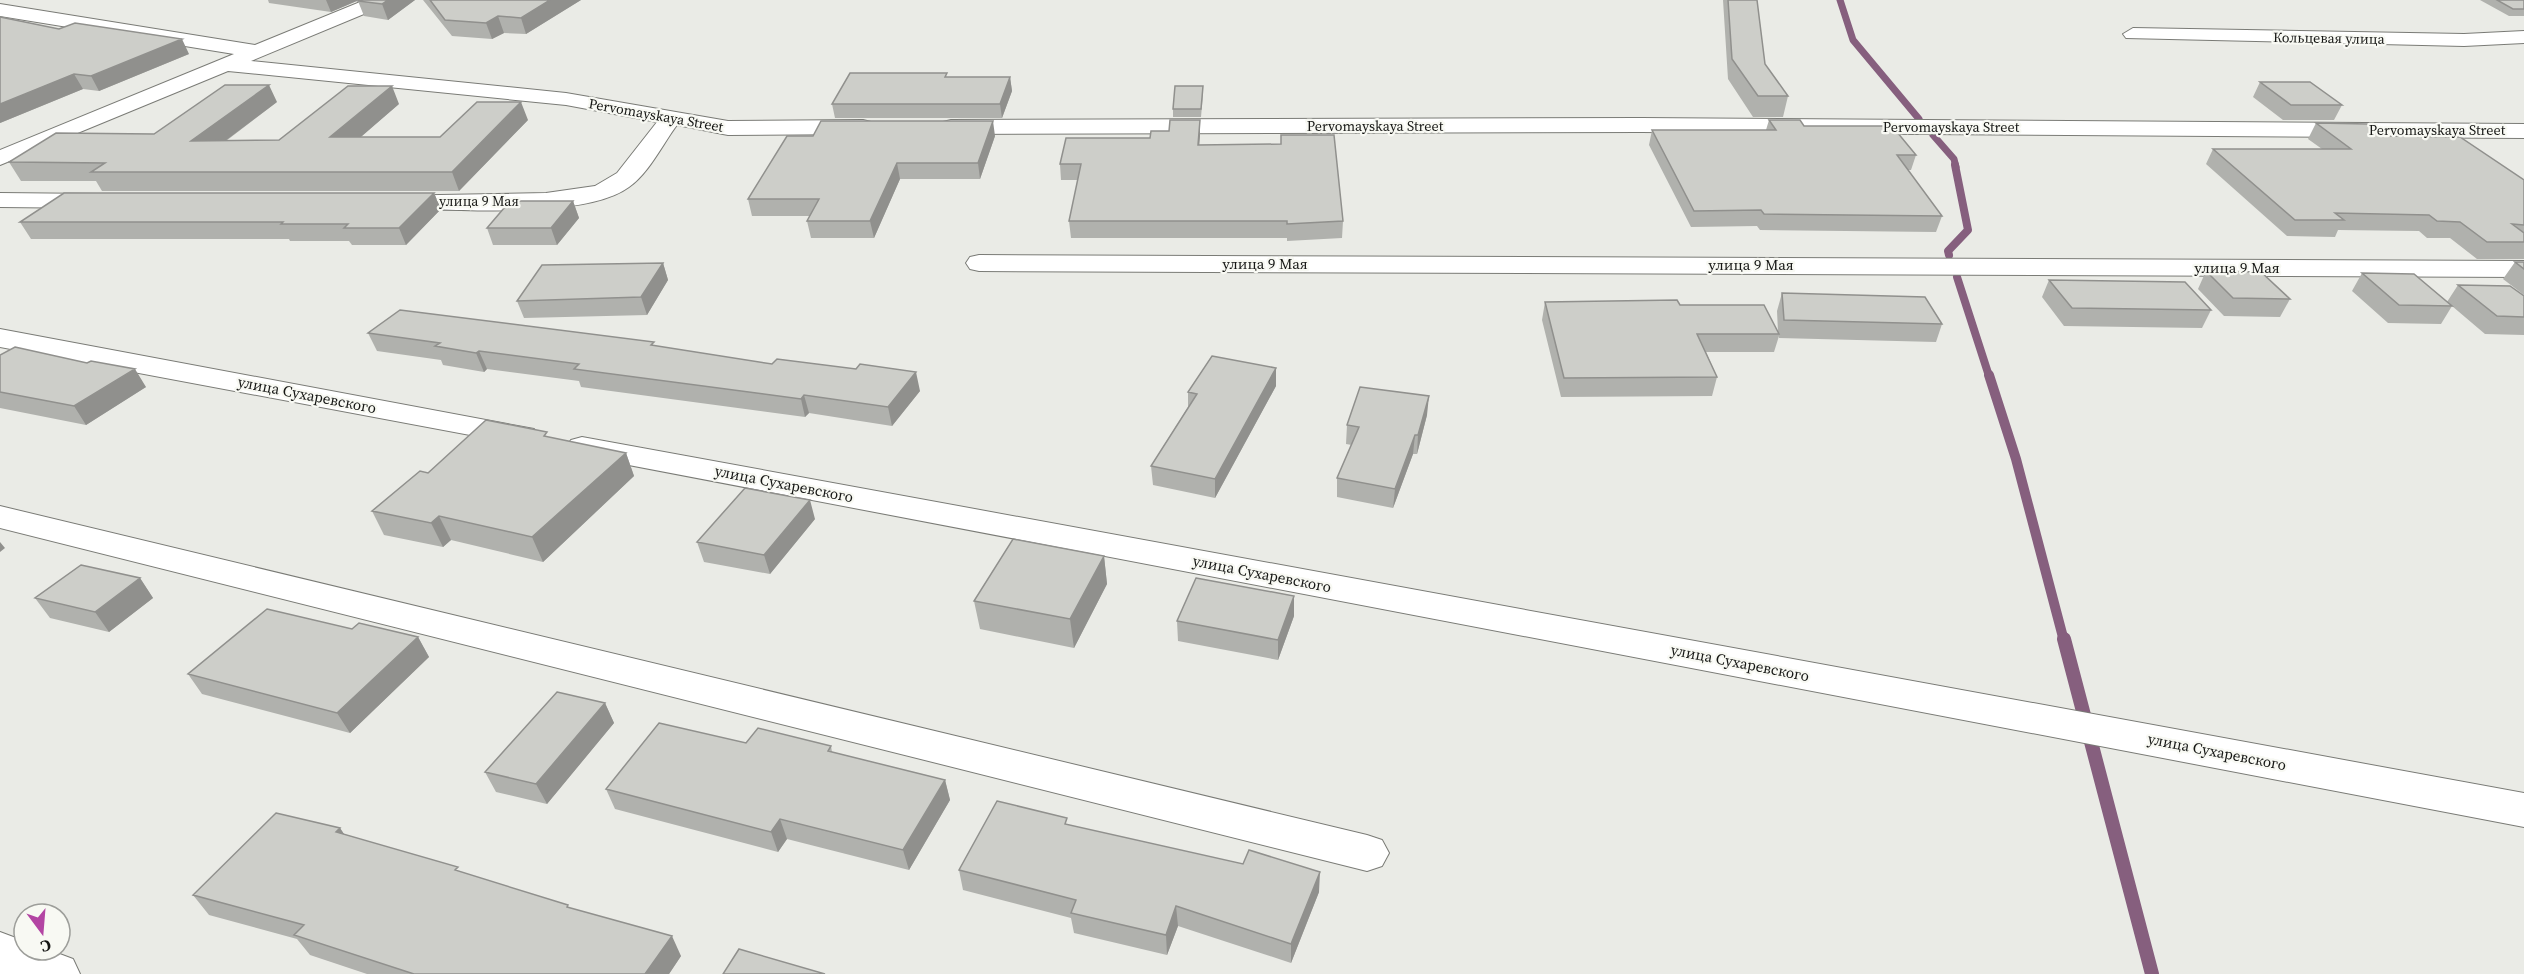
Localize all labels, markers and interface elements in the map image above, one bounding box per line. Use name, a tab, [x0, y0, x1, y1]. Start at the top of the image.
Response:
street label: Кольцевая улица	[2273, 27, 2386, 49]
street label: Pervomayskaya Street	[587, 93, 725, 137]
street label: Pervomayskaya Street	[1307, 116, 1444, 136]
street label: Pervomayskaya Street	[1883, 117, 2020, 137]
street label: Pervomayskaya Street	[2369, 120, 2506, 140]
street label: улица 9 Мая	[439, 191, 519, 211]
street label: улица 9 Мая	[1222, 253, 1308, 274]
street label: улица 9 Мая	[1708, 254, 1794, 275]
street label: улица 9 Мая	[2194, 257, 2280, 278]
street label: улица Сухаревского	[236, 371, 378, 418]
street label: улица Сухаревского	[713, 460, 855, 507]
street label: улица Сухаревского	[1191, 550, 1333, 597]
street label: улица Сухаревского	[1669, 639, 1811, 686]
street label: улица Сухаревского	[2146, 728, 2288, 775]
north arrow	[12, 902, 72, 962]
text: С	[38, 934, 54, 958]

